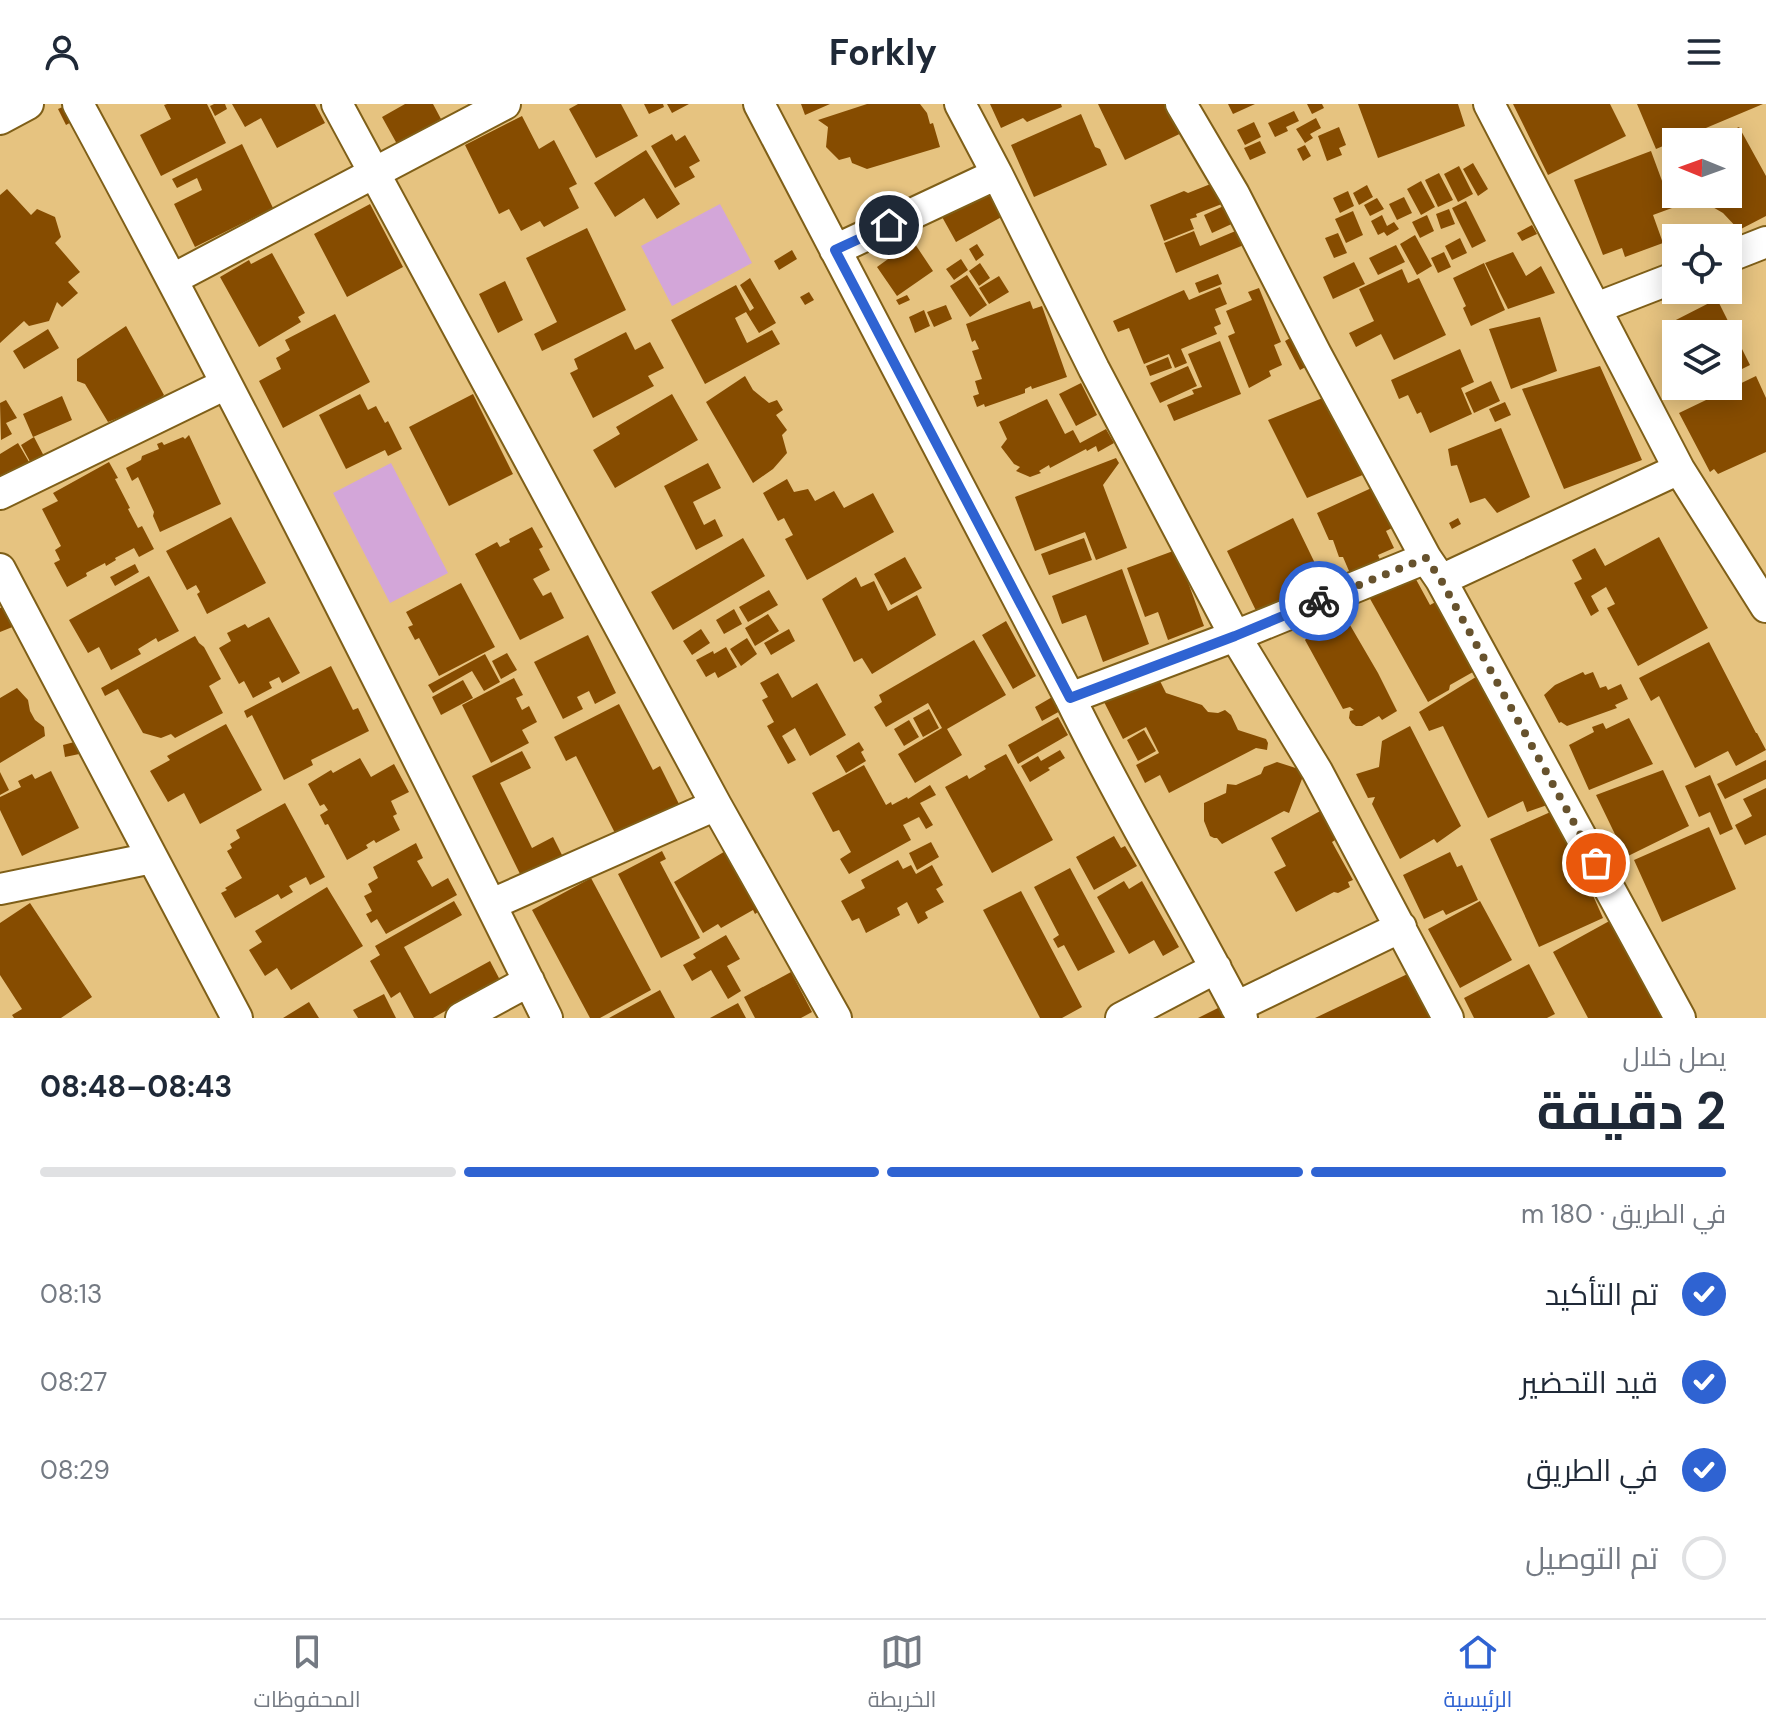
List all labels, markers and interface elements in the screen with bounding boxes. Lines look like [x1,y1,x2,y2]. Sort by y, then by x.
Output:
text: Forkly [829,29,937,76]
icon: person [40,30,84,74]
icon: menu [1682,30,1726,74]
north arrow [1662,128,1742,208]
map controls [1662,128,1742,400]
pin [855,191,923,259]
icon: home [867,203,911,247]
button: locate [1662,224,1742,304]
button: layers [1662,320,1742,400]
courier [1279,561,1359,641]
icon: bike [1297,579,1341,623]
pin [1562,829,1630,897]
icon: bag [1574,841,1618,885]
text: يصل خلال [1623,1040,1726,1074]
text: 08:43–08:48 [40,1067,232,1106]
text: 2 دقيقة [1537,1077,1726,1145]
text: في الطريق · 180 m [1521,1197,1726,1231]
icon: check [1682,1272,1726,1316]
text: تم التأكيد [1545,1275,1658,1314]
text: 08:13 [40,1277,102,1311]
icon: check [1682,1360,1726,1404]
text: قيد التحضير [1520,1363,1658,1402]
text: 08:27 [40,1365,107,1399]
icon: check [1682,1448,1726,1492]
text: في الطريق [1526,1451,1658,1490]
text: 08:29 [40,1453,110,1487]
text: تم التوصيل [1525,1539,1658,1578]
tab: المحفوظات [254,1630,361,1720]
tab: الخريطة [868,1630,936,1720]
tab: الرئيسية [1443,1630,1512,1720]

